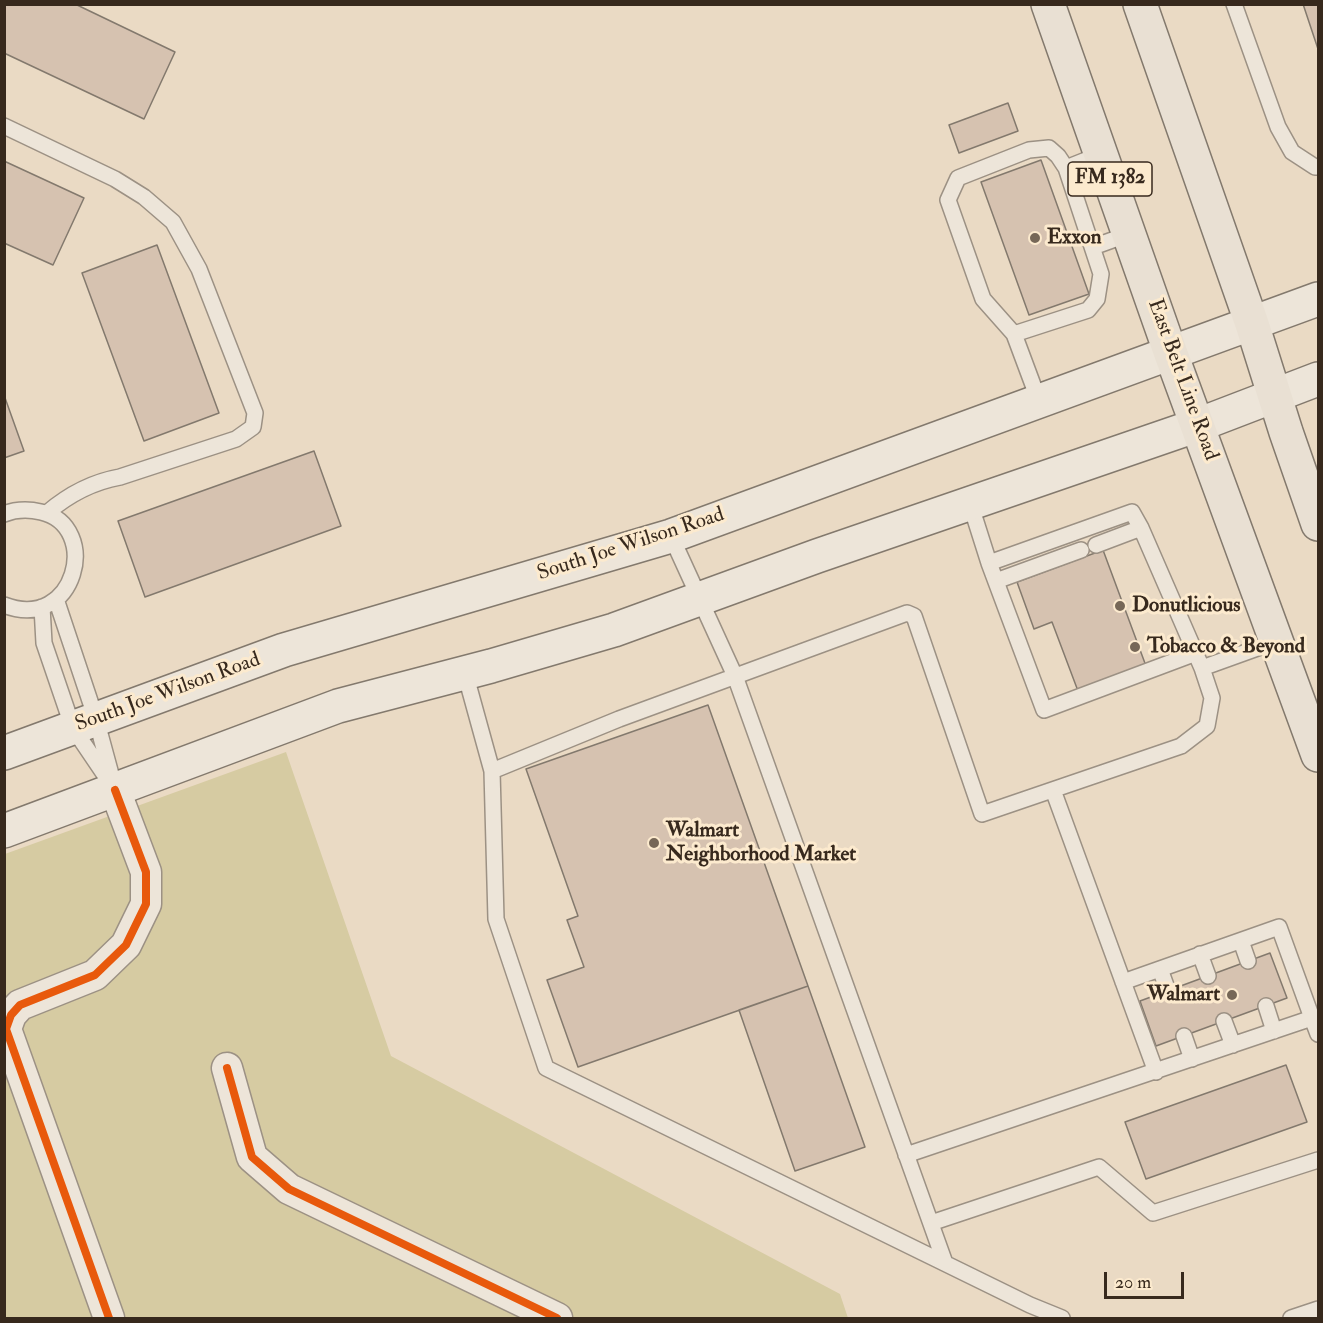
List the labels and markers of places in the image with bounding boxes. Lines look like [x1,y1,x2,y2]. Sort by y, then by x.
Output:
place label: Exxon [1047,225,1101,251]
marker: Exxon [1028,231,1042,245]
place label: Donutlicious [1132,593,1240,619]
marker: Donutlicious [1113,599,1127,613]
place label: Tobacco & Beyond [1147,634,1305,660]
marker: Tobacco & Beyond [1128,640,1142,654]
place label: Walmart Neighborhood Market [666,818,856,868]
marker: Walmart Neighborhood Market [647,836,661,850]
place label: Walmart [1147,982,1220,1008]
marker: Walmart [1225,988,1239,1002]

